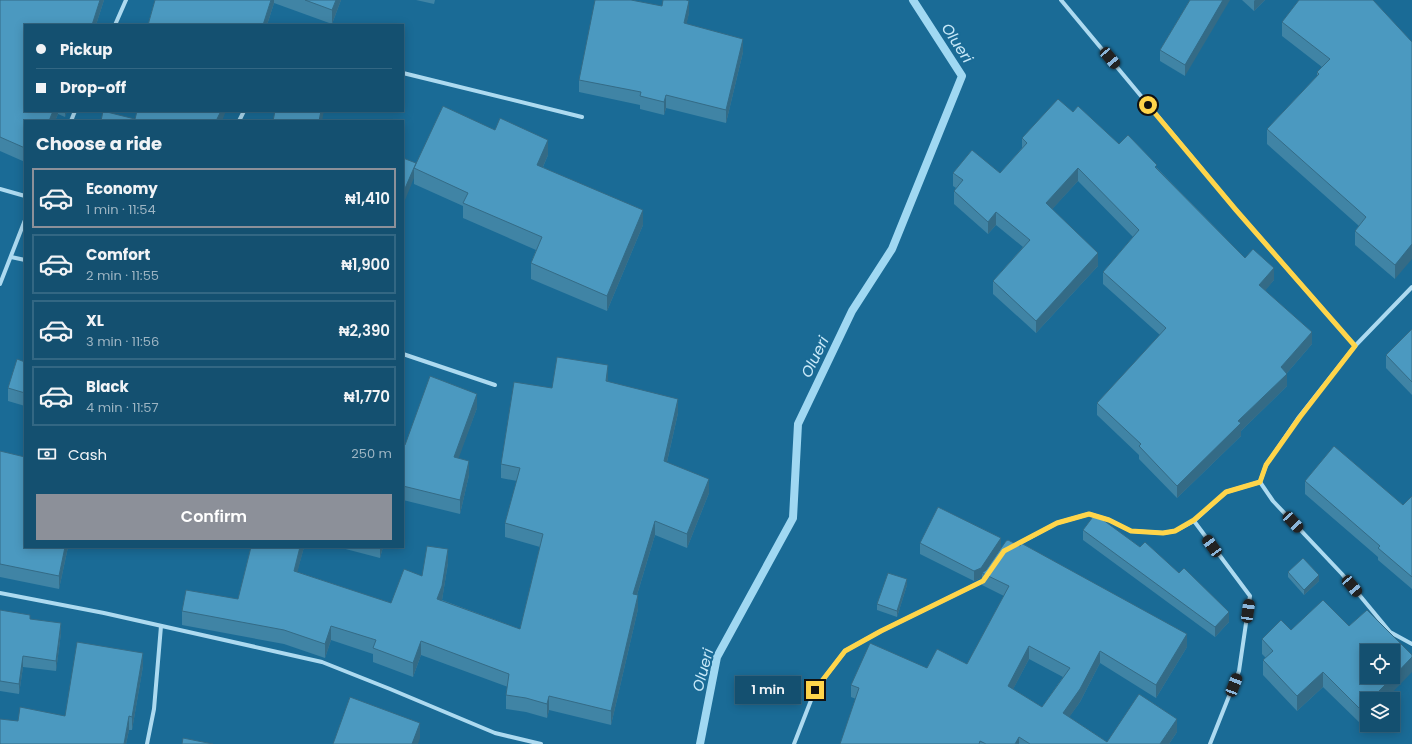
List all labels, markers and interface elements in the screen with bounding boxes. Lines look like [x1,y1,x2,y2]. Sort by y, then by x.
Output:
water label: Olueri [937,19,978,67]
text: Pickup [60,39,112,60]
car [1098,45,1122,71]
text: Drop-off [60,77,126,98]
route start [1139,96,1157,114]
text: Choose a ride [36,131,162,156]
text: Economy [86,178,158,199]
icon: car [38,180,74,216]
text: ₦1,410 [345,188,390,209]
text: 1 min · 11:54 [86,200,156,219]
text: Comfort [86,244,150,265]
icon: car [38,246,74,282]
text: ₦1,900 [341,254,390,275]
text: 2 min · 11:55 [86,266,159,285]
text: XL [86,310,104,331]
icon: car [38,312,74,348]
text: ₦2,390 [339,320,390,341]
text: 3 min · 11:56 [86,332,159,351]
water label: Olueri [796,332,834,381]
text: Black [86,376,129,397]
icon: car [38,378,74,414]
text: ₦1,770 [344,386,390,407]
text: 4 min · 11:57 [86,398,159,417]
icon: cash [36,443,58,465]
text: Cash [68,444,107,465]
text: 250 m [351,444,392,463]
button: Confirm [36,494,392,540]
car [1280,509,1306,535]
car [1200,533,1224,559]
car [1340,573,1364,599]
car [1240,598,1256,624]
map controls [1360,644,1400,732]
button: locate [1360,644,1400,684]
water label: Olueri [687,646,718,694]
car [1224,672,1244,698]
callout: 1 min [735,676,801,704]
text: 1 min [751,680,785,699]
route end [806,681,824,699]
button: layers [1360,692,1400,732]

